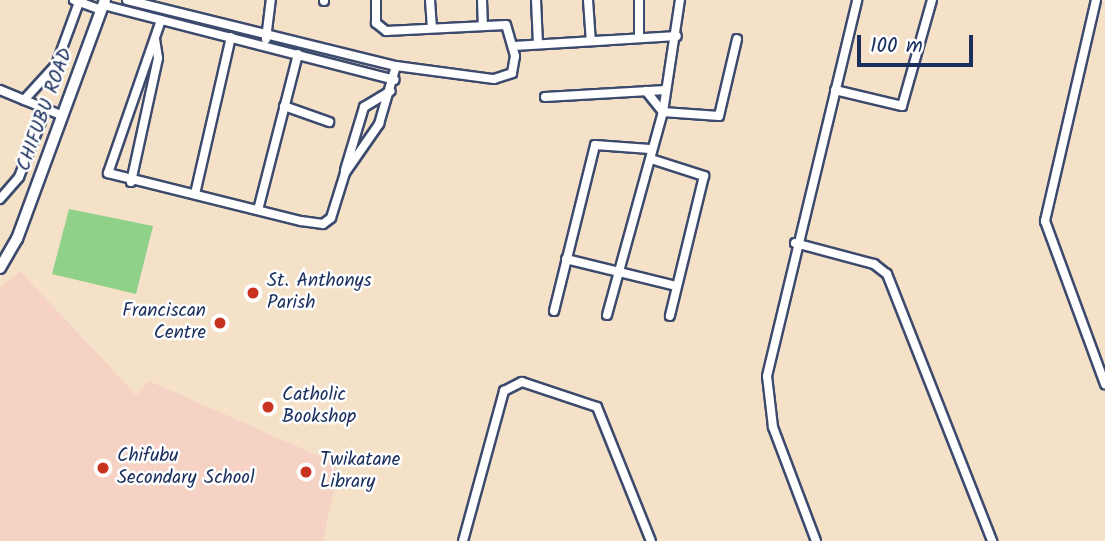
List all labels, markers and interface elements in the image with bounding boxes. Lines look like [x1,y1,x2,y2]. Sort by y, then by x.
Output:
scale bar [860,21,976,65]
text: 100 m [870,30,923,63]
street label: CHIFUBU ROAD [13,46,79,174]
place label: St. Anthonys Parish [267,271,372,315]
marker: St. Anthonys Parish [245,285,261,301]
place label: Franciscan Centre [122,301,206,345]
marker: Franciscan Centre [212,315,228,331]
place label: Catholic Bookshop [282,385,356,429]
marker: Catholic Bookshop [260,399,276,415]
place label: Chifubu Secondary School [117,446,255,490]
place label: Twikatane Library [320,450,400,494]
marker: Chifubu Secondary School [95,460,111,476]
marker: Twikatane Library [298,464,314,480]

